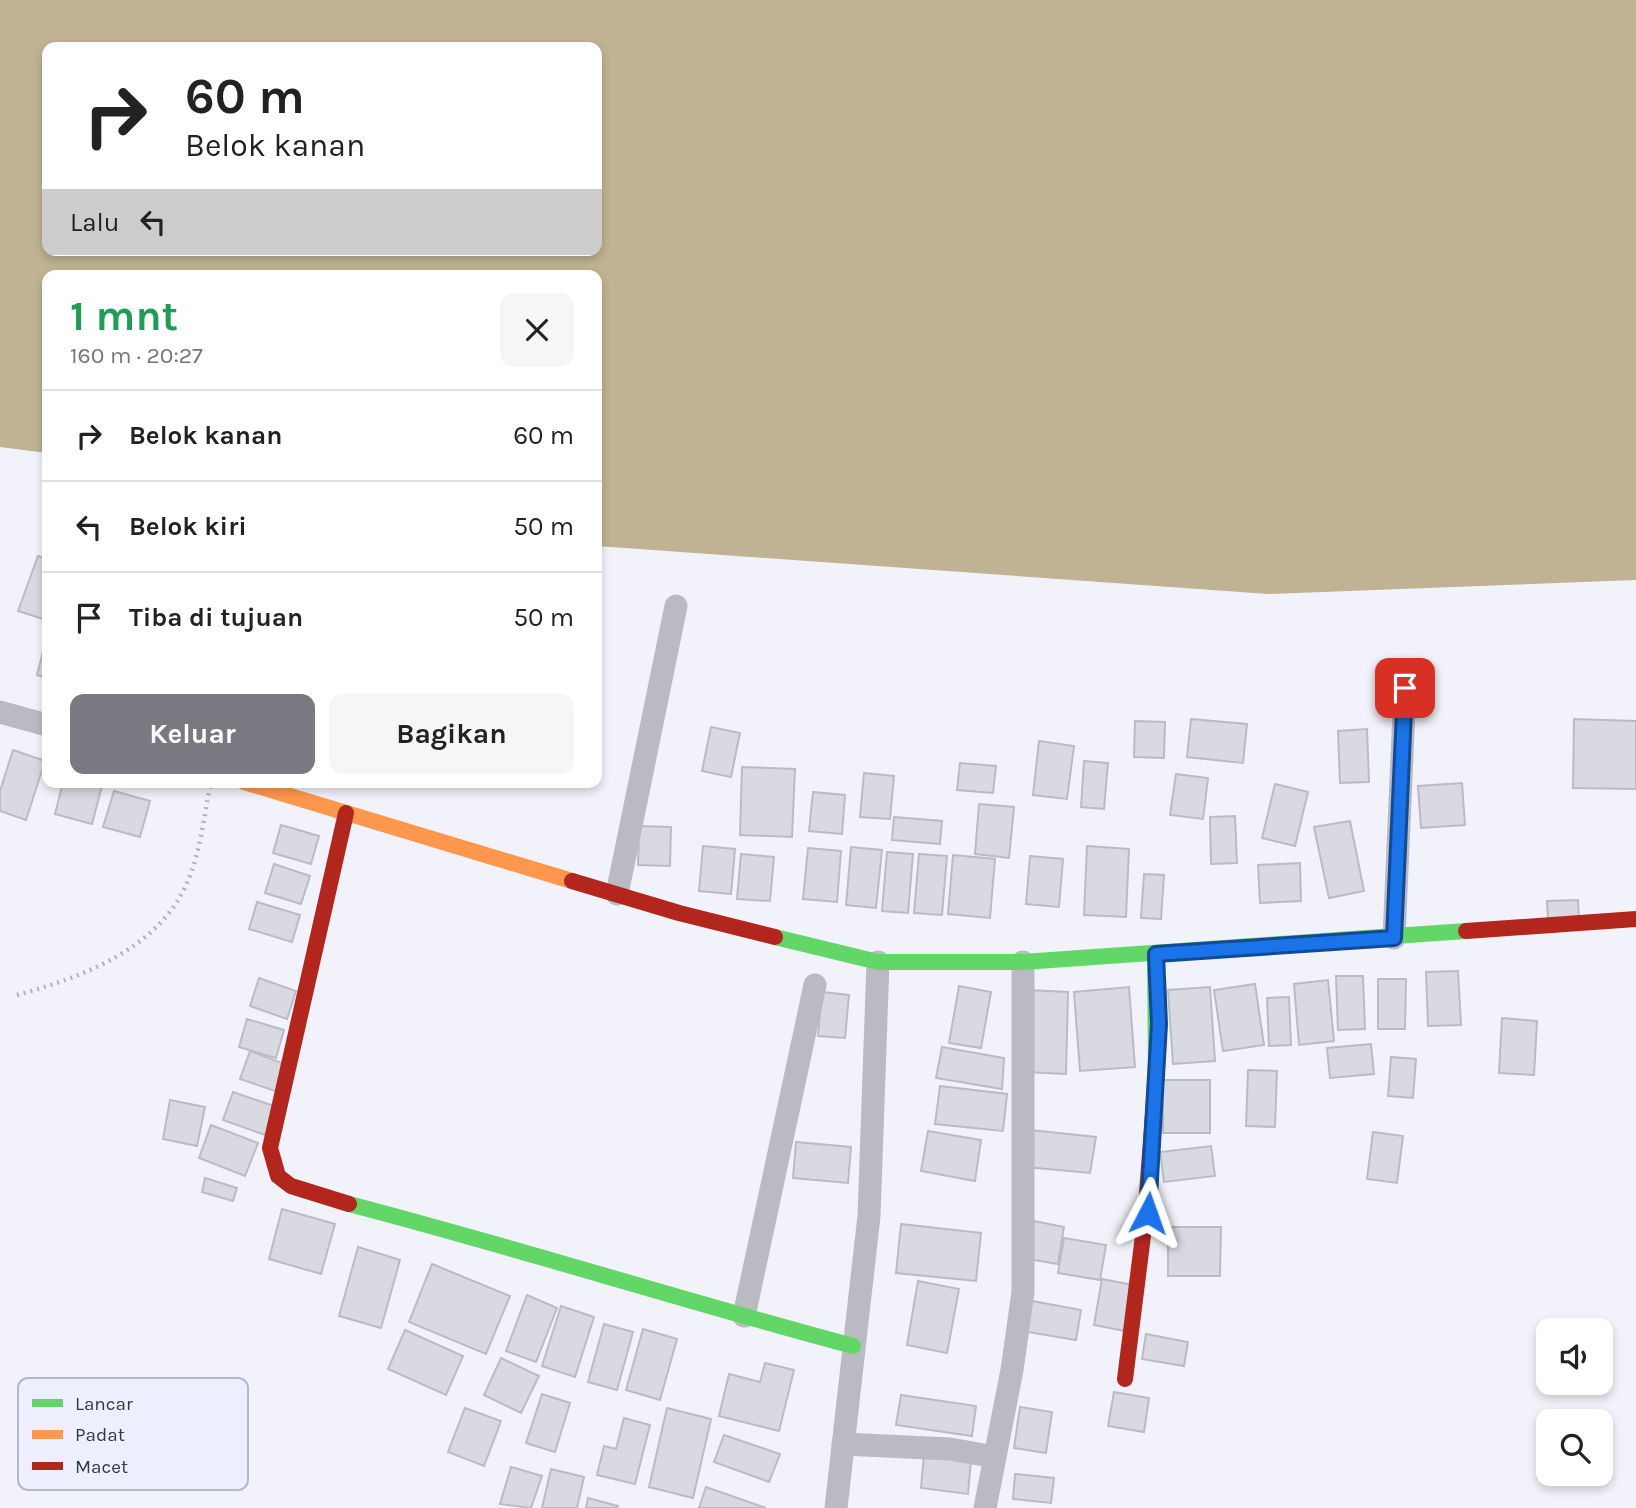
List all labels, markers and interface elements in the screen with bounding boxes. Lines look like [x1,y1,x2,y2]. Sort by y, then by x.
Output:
text: 60 m [185,68,305,125]
icon: right [70,70,161,161]
text: Belok kanan [185,127,365,164]
icon: left [134,203,172,241]
text: Lalu [70,207,120,238]
text: 1 mnt [70,291,178,341]
button: close [500,293,574,367]
text: 160 m · 20:27 [70,342,203,369]
icon: right [70,417,108,455]
text: Belok kanan [129,420,282,451]
text: 60 m [513,420,574,451]
icon: left [70,508,108,546]
text: Belok kiri [129,511,247,542]
text: 50 m [513,511,574,542]
icon: arrive [70,599,108,637]
text: Tiba di tujuan [129,602,303,633]
text: 50 m [513,602,574,633]
pin [1375,658,1435,718]
icon: arrive [1386,669,1424,707]
button: Keluar [70,694,315,774]
button: Bagikan [329,694,574,774]
position arrow [1111,1176,1185,1250]
map controls [1536,1318,1613,1486]
button: sound [1536,1318,1613,1395]
legend [18,1378,248,1490]
text: Lancar [75,1393,133,1415]
button: search [1536,1409,1613,1486]
text: Padat [75,1424,125,1446]
text: Macet [75,1456,128,1478]

